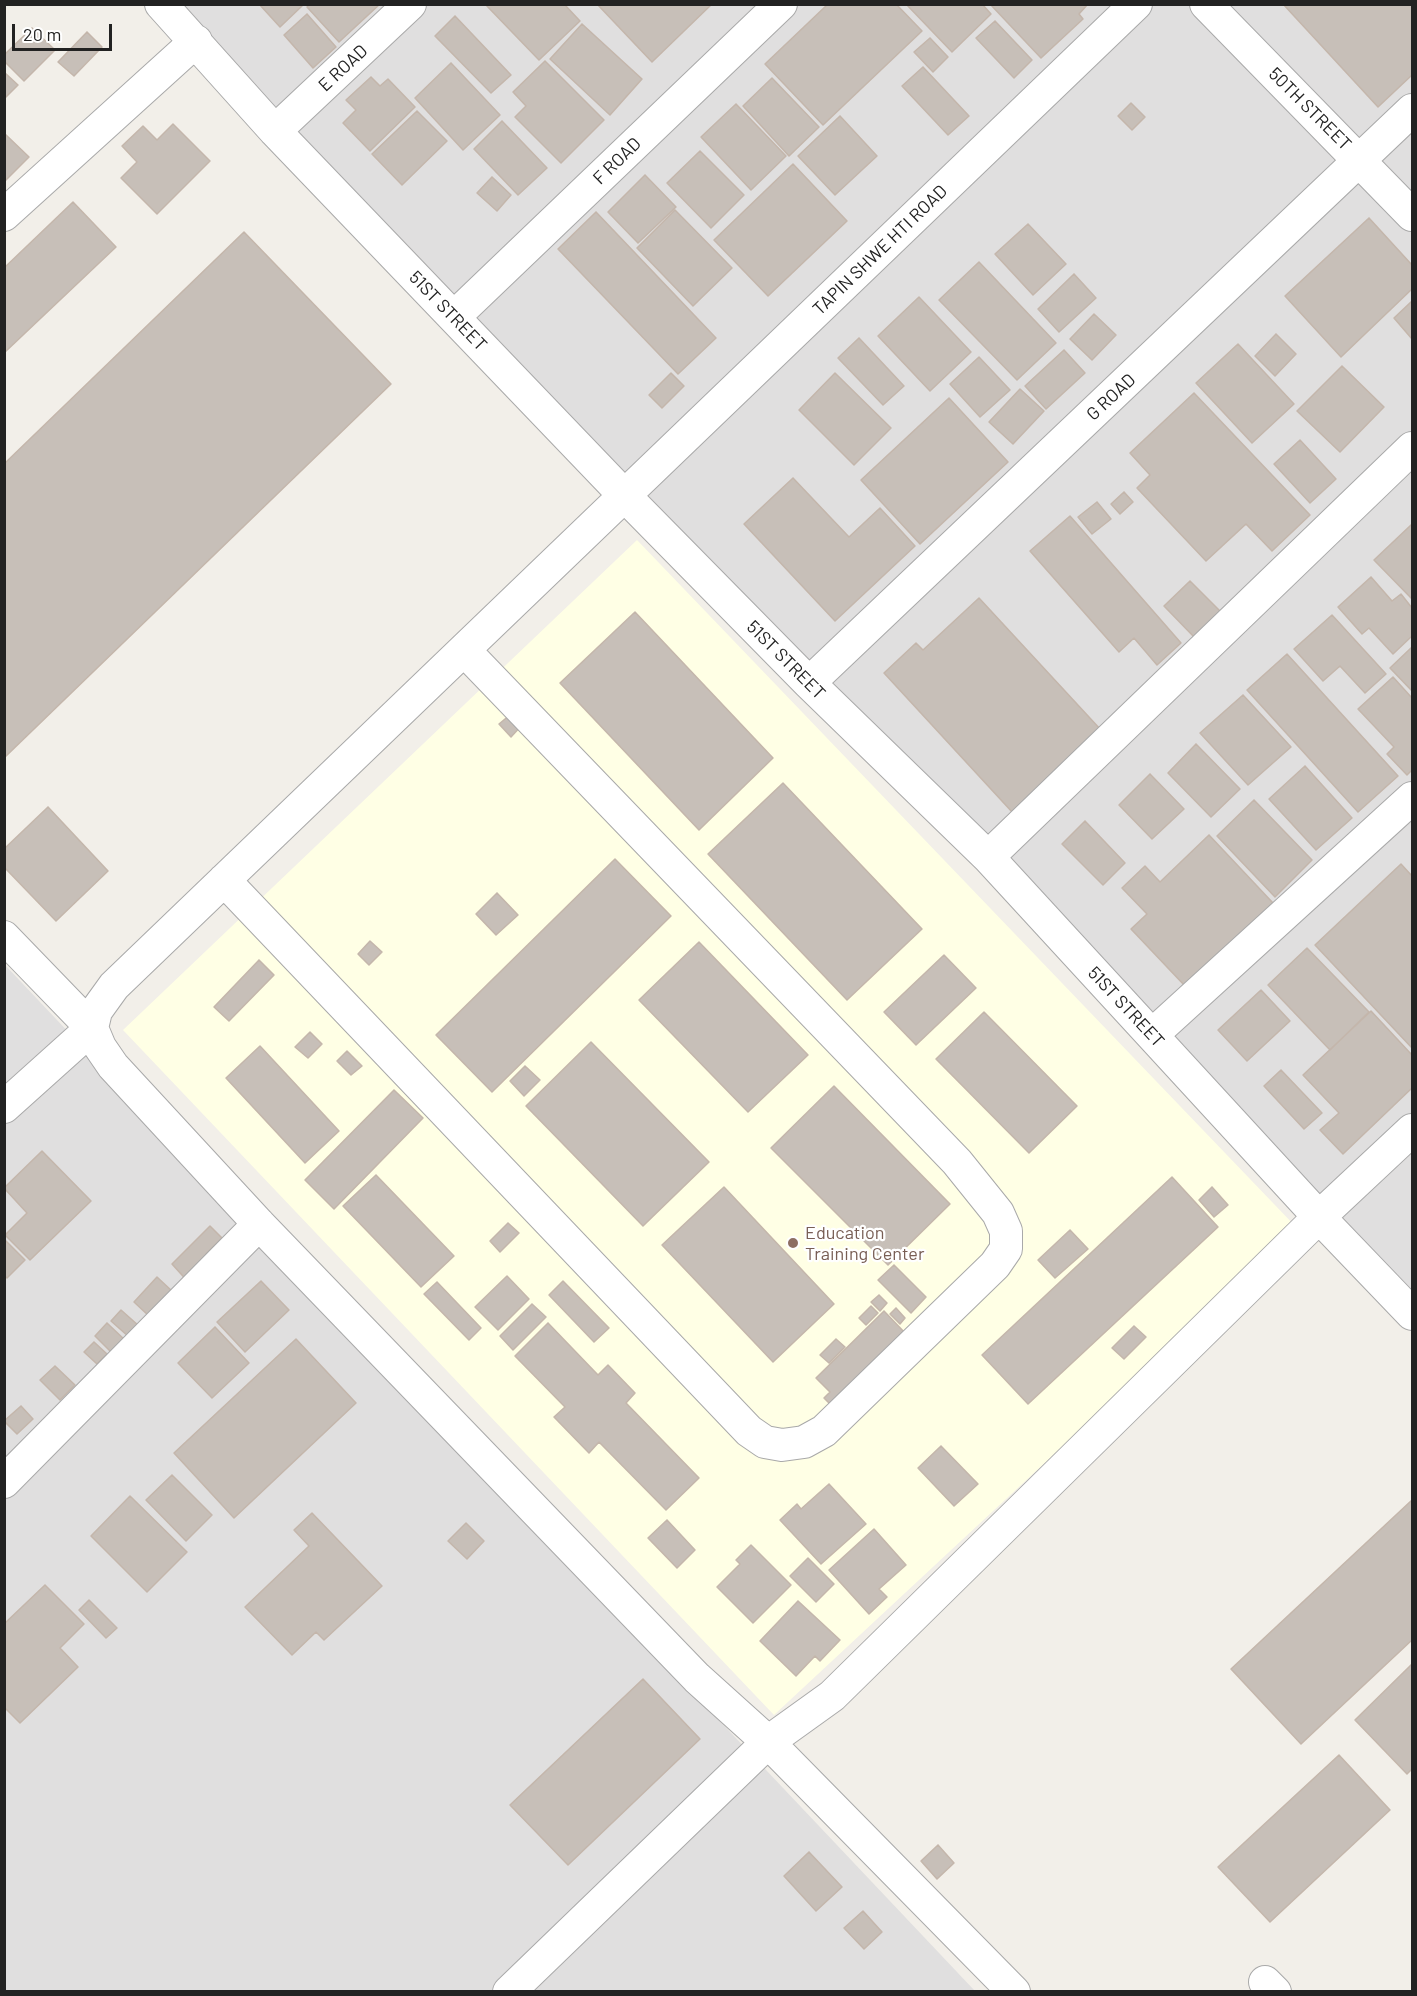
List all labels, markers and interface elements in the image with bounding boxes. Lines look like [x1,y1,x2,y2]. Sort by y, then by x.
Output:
scale bar [15,12,116,50]
text: 20 m [23,23,61,45]
street label: E ROAD [314,40,372,96]
street label: 50TH STREET [1264,63,1356,155]
street label: F ROAD [589,133,645,189]
street label: TAPIN SHWE HTI ROAD [808,180,952,320]
street label: 51ST STREET [405,267,491,355]
street label: G ROAD [1082,369,1140,425]
street label: 51ST STREET [742,616,830,704]
street label: 51ST STREET [1083,962,1169,1052]
place label: Education Training Center [805,1222,924,1264]
marker: Education Training Center [786,1236,800,1250]

